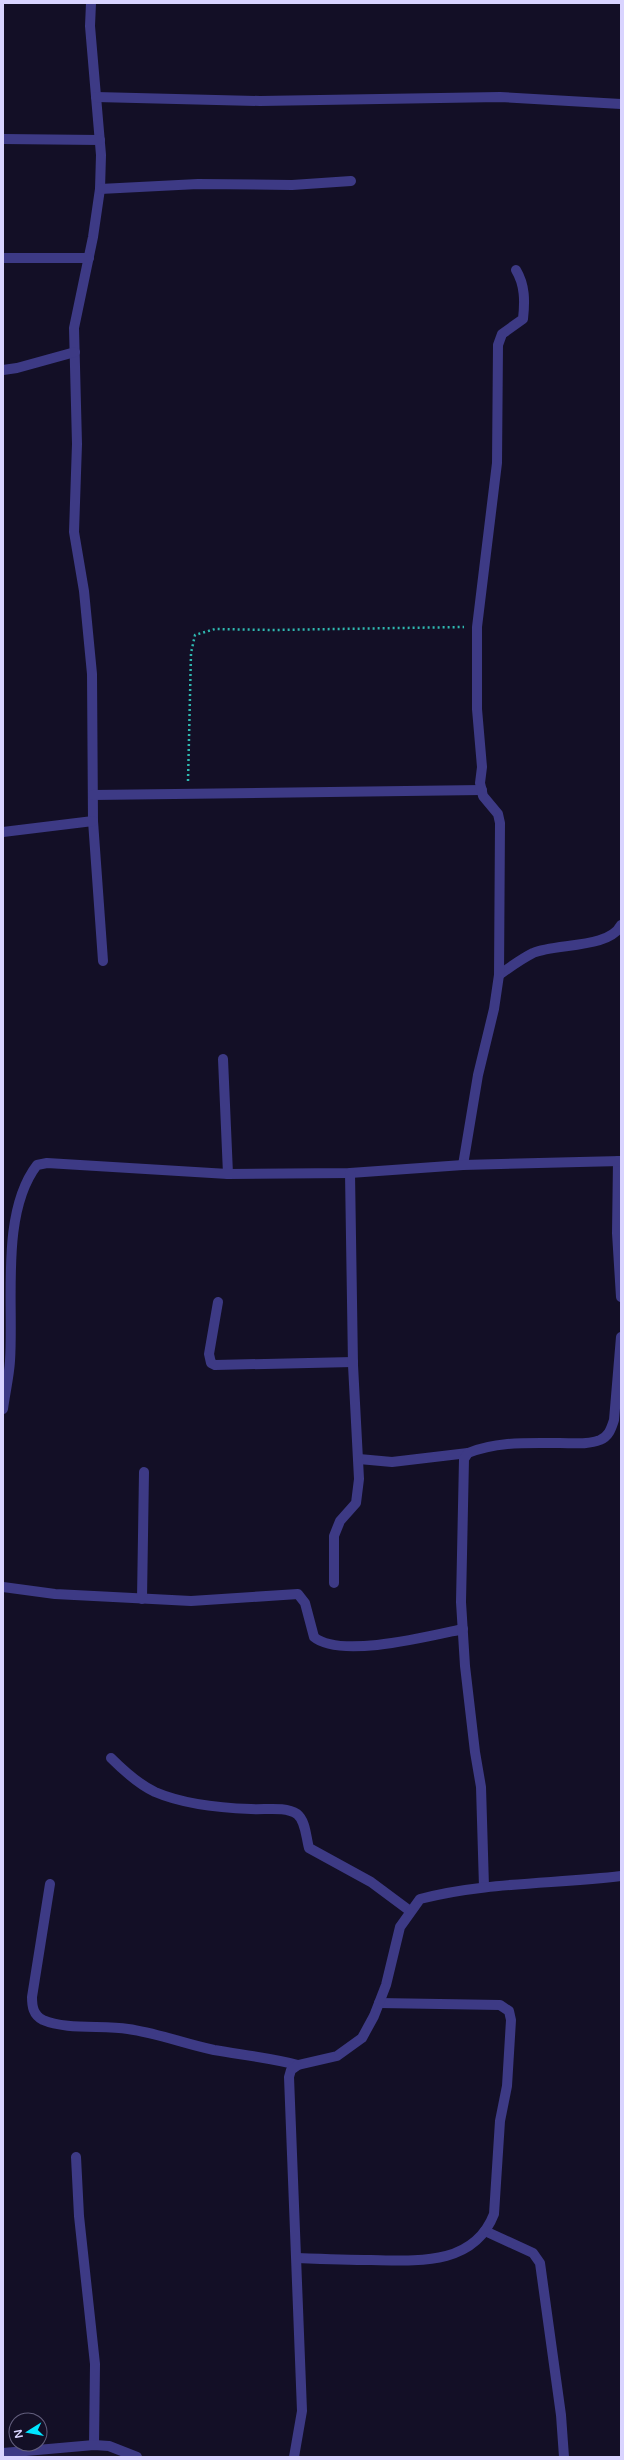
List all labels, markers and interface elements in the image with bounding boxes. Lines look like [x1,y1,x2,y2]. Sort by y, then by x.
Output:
north arrow [8,2412,48,2452]
text: N [11,2428,26,2439]

